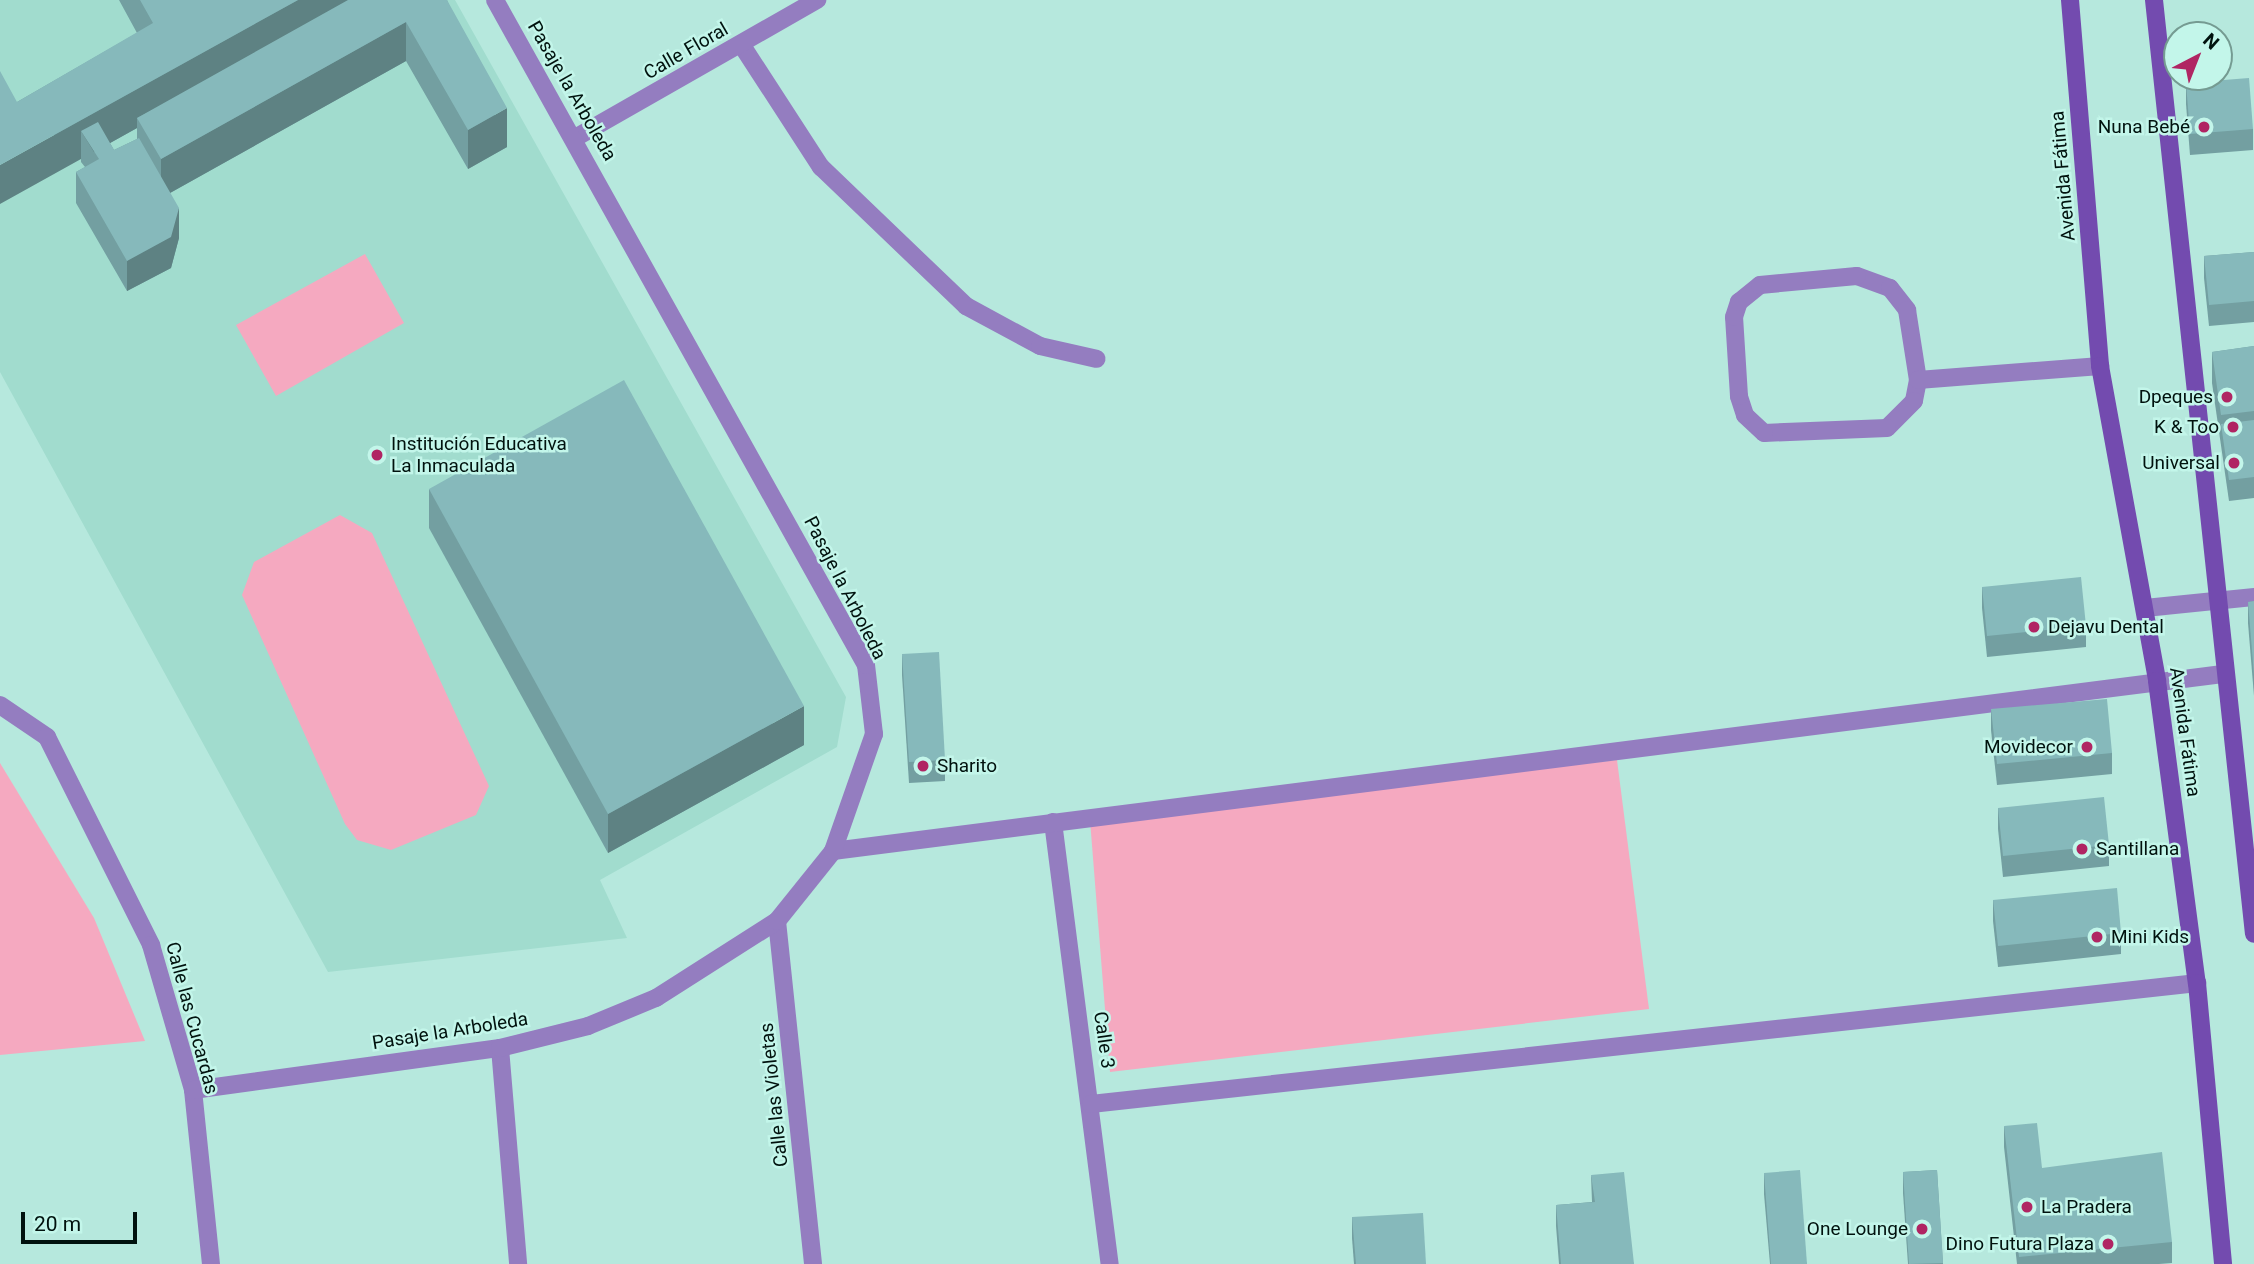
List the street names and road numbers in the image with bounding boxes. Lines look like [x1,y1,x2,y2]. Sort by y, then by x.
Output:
street label: Pasaje la Arboleda [523,17,621,165]
street label: Calle Floral [640,18,732,84]
street label: Avenida Fátima [2046,110,2080,242]
street label: Pasaje la Arboleda [799,513,891,663]
street label: Avenida Fátima [2165,666,2205,798]
street label: Calle las Cucardas [161,939,223,1097]
street label: Pasaje la Arboleda [370,1007,530,1055]
street label: Calle 3 [1089,1010,1119,1070]
street label: Calle las Violetas [755,1022,793,1168]

